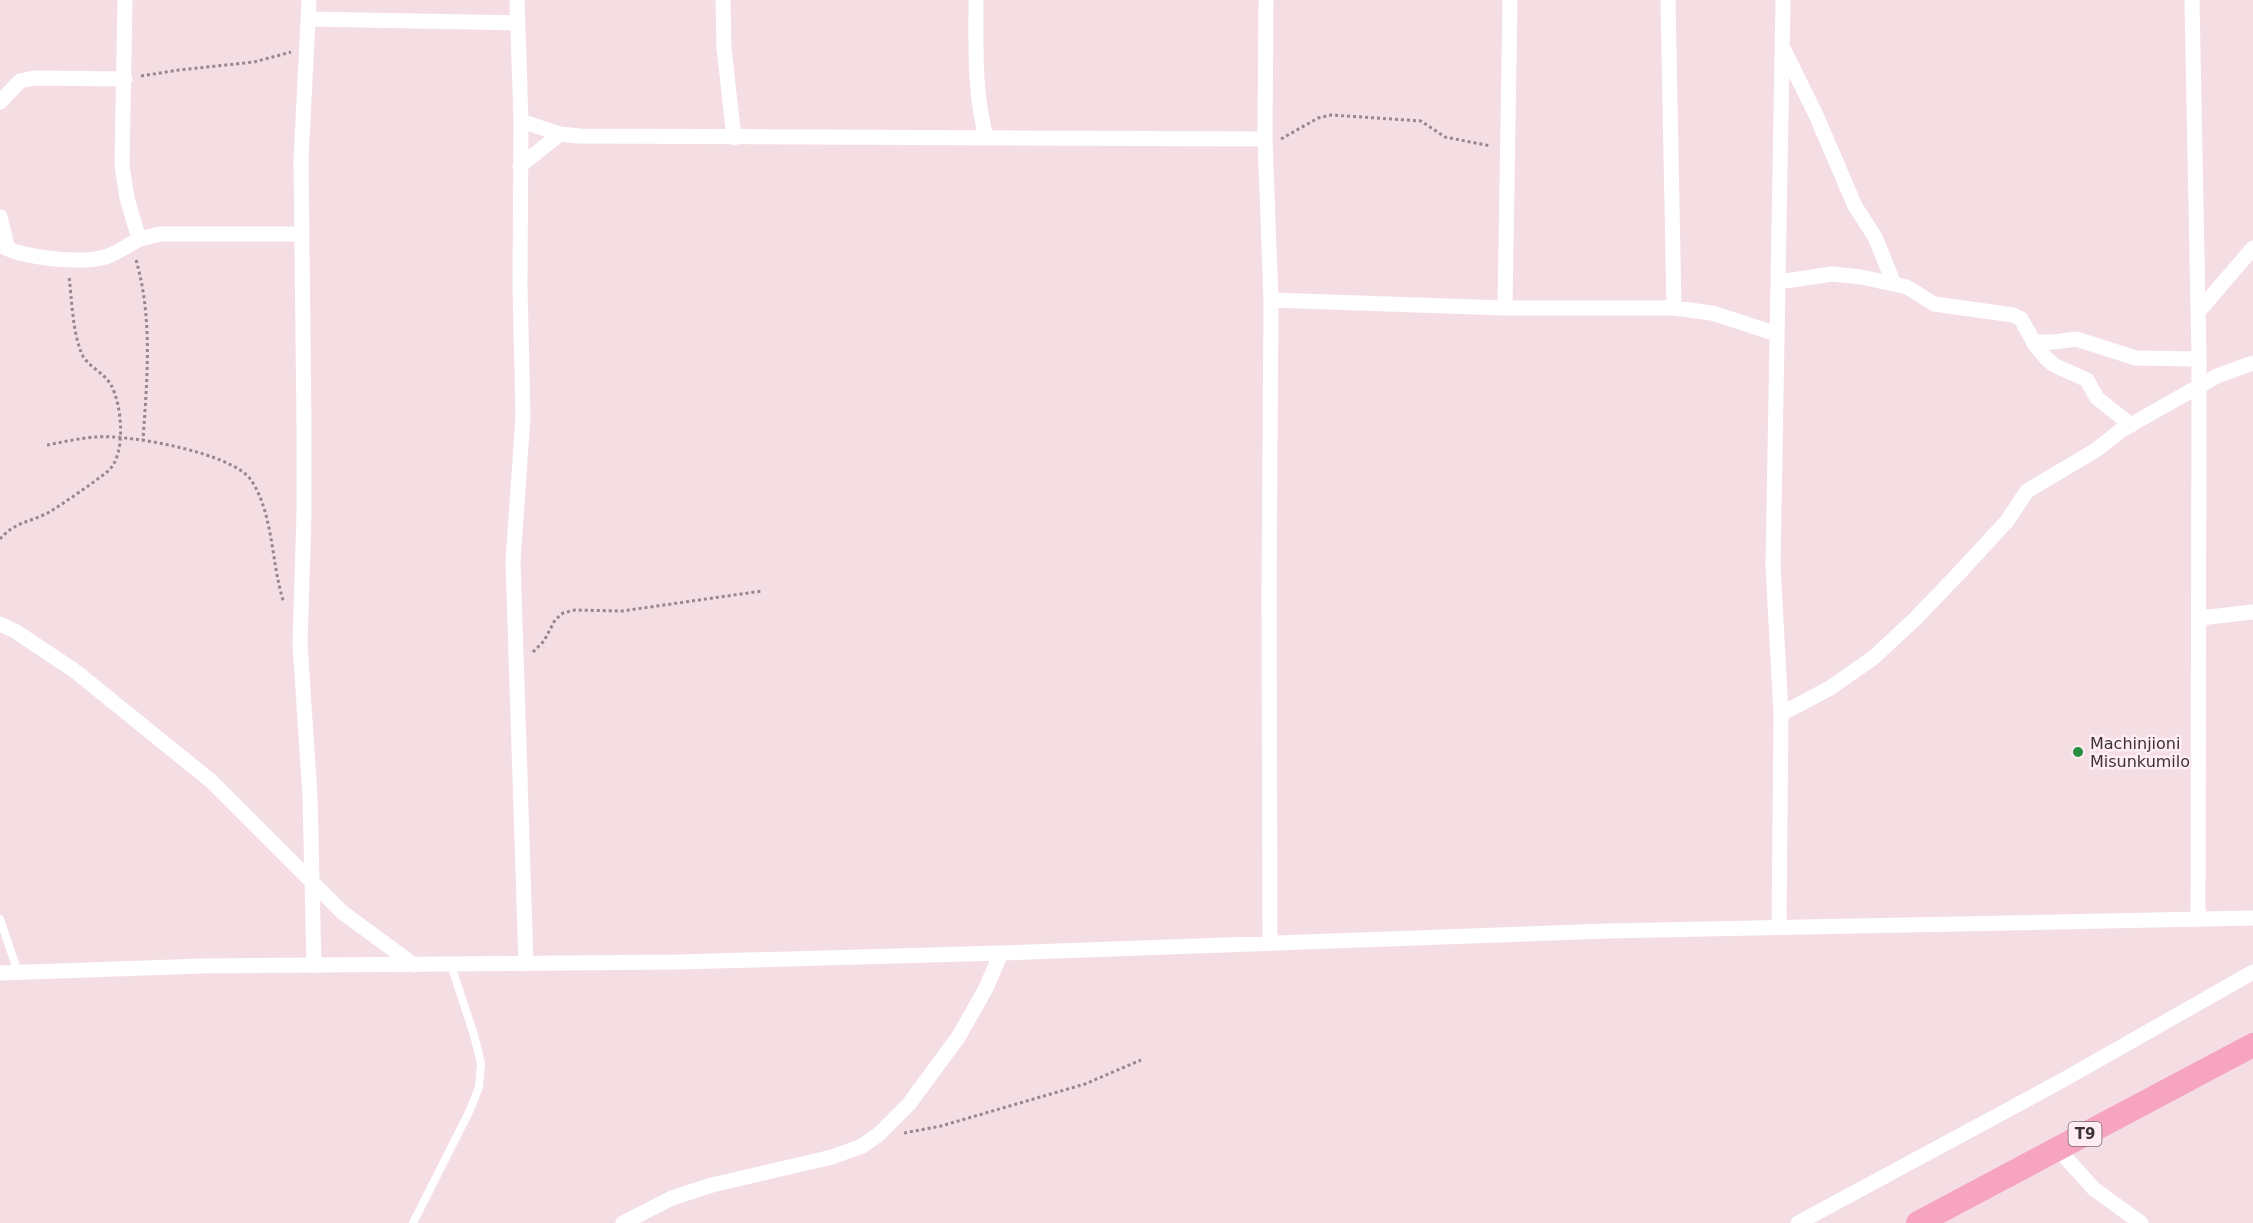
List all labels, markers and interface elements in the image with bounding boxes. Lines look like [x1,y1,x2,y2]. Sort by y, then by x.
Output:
place label: Machinjioni Misunkumilo [2090,734,2190,771]
marker: Machinjioni Misunkumilo [2071,745,2085,759]
road number: T9 [2068,1122,2102,1146]

